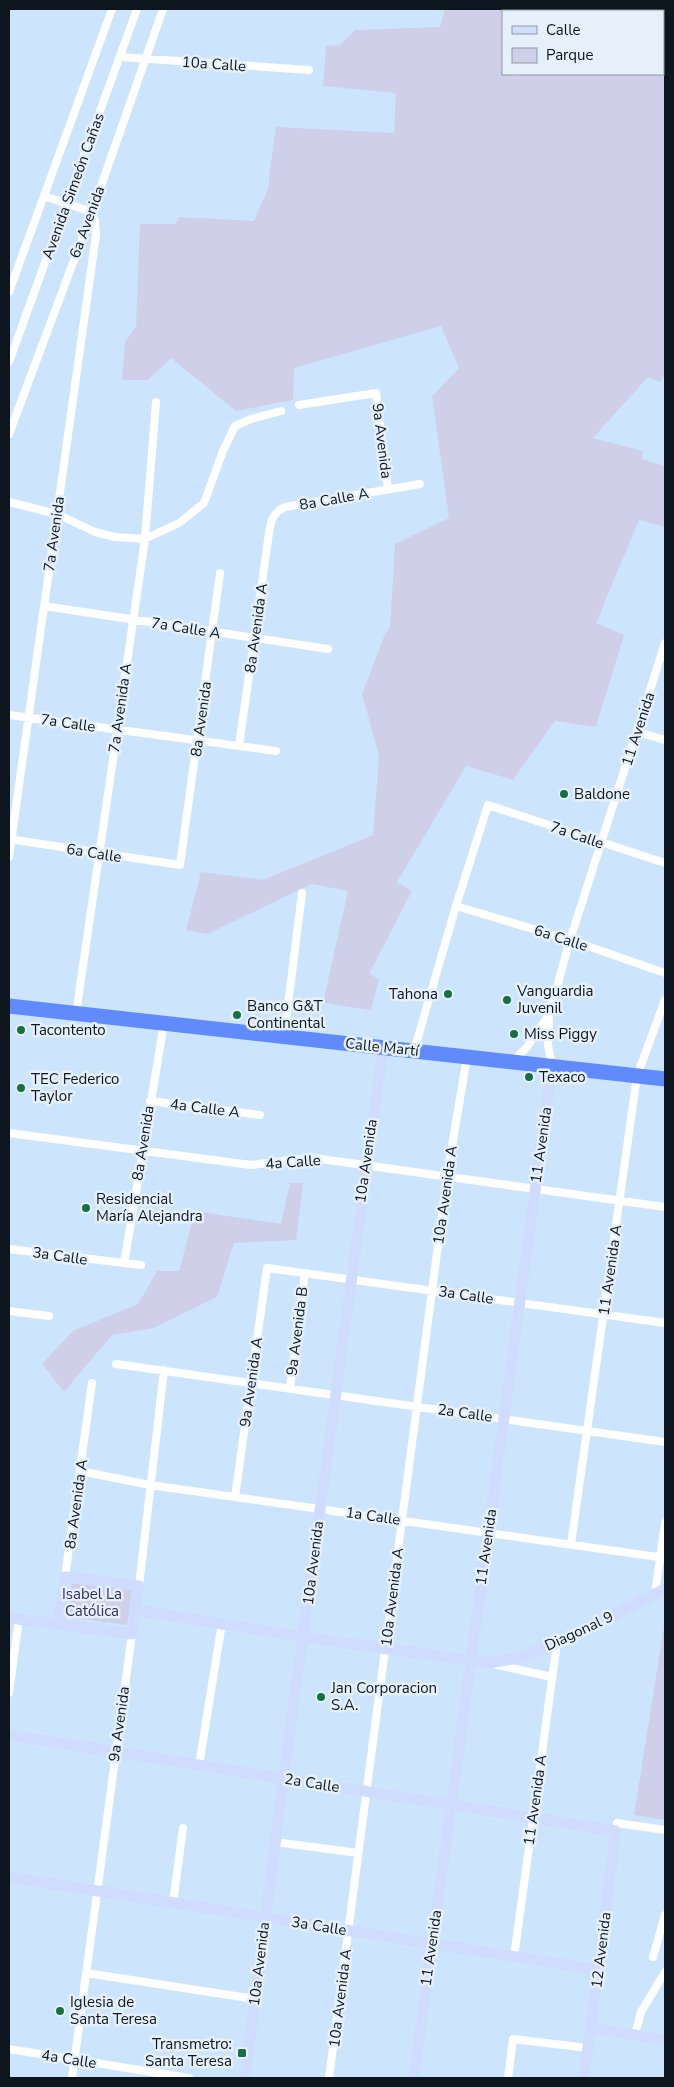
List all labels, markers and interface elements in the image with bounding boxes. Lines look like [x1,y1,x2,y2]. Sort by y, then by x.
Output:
legend [502,10,664,75]
text: Calle [546,20,581,40]
text: Parque [546,45,594,65]
street label: 10a Calle [181,52,247,76]
street label: Avenida Simeón Cañas [37,110,109,262]
street label: 6a Avenida [65,183,109,261]
street label: 9a Avenida [367,402,397,480]
street label: 8a Calle A [298,483,370,515]
street label: 7a Avenida [39,495,69,573]
street label: 8a Avenida A [240,582,272,674]
street label: 7a Calle A [150,613,222,643]
street label: 7a Avenida A [104,662,136,754]
street label: 8a Avenida [186,680,216,758]
street label: 11 Avenida [617,689,659,769]
street label: 7a Calle [39,709,97,737]
place label: Baldone [574,784,630,804]
marker: Baldone [558,788,570,800]
street label: 7a Calle [548,817,606,853]
street label: 6a Calle [65,839,123,867]
street label: 6a Calle [532,920,590,956]
place label: Vanguardia Juvenil [516,981,594,1018]
place label: Tahona [389,984,438,1004]
marker: Tahona [442,988,454,1000]
marker: Vanguardia Juvenil [501,994,513,1006]
place label: Banco G&T Continental [247,996,325,1033]
marker: Banco G&T Continental [231,1009,243,1021]
place label: Tacontento [31,1020,106,1040]
marker: Tacontento [15,1024,27,1036]
place label: Miss Piggy [524,1024,597,1044]
marker: Miss Piggy [508,1028,520,1040]
street label: Calle Martí [344,1033,421,1061]
place label: Texaco [539,1067,586,1087]
place label: TEC Federico Taylor [31,1069,119,1106]
marker: Texaco [523,1071,535,1083]
marker: TEC Federico Taylor [15,1082,27,1094]
street label: 4a Calle A [169,1094,241,1122]
street label: 8a Avenida [127,1104,159,1182]
street label: 11 Avenida [526,1106,556,1184]
street label: 10a Avenida [350,1118,382,1204]
street label: 10a Avenida A [428,1144,462,1246]
street label: 4a Calle [265,1150,321,1174]
place label: Residencial María Alejandra [96,1189,203,1226]
marker: Residencial María Alejandra [80,1202,92,1214]
street label: 11 Avenida A [594,1223,626,1317]
street label: 3a Calle [31,1242,89,1270]
street label: 3a Calle [437,1281,495,1309]
street label: 9a Avenida B [282,1285,312,1377]
street label: 9a Avenida A [235,1336,267,1428]
street label: 2a Calle [436,1399,494,1427]
street label: 8a Avenida A [60,1458,92,1550]
street label: 1a Calle [344,1502,402,1530]
street label: 11 Avenida [471,1508,501,1586]
street label: 10a Avenida [298,1520,328,1606]
street label: 10a Avenida A [376,1546,408,1648]
park label: Isabel La Católica [62,1584,122,1621]
street label: Diagonal 9 [541,1606,617,1656]
place label: Jan Corporacion S.A. [330,1678,437,1715]
street label: 9a Avenida [104,1685,134,1763]
marker: Jan Corporacion S.A. [315,1691,327,1703]
street label: 11 Avenida A [519,1753,551,1847]
street label: 2a Calle [283,1769,341,1797]
street label: 11 Avenida [416,1909,446,1987]
street label: 12 Avenida [586,1911,616,1989]
street label: 3a Calle [290,1912,348,1940]
street label: 10a Avenida [244,1921,274,2007]
street label: 10a Avenida A [324,1947,356,2049]
place label: Iglesia de Santa Teresa [70,1992,157,2029]
marker: Iglesia de Santa Teresa [54,2005,66,2017]
place label: Transmetro: Santa Teresa [145,2034,232,2071]
street label: 4a Calle [40,2045,98,2073]
marker: Transmetro: Santa Teresa [236,2047,248,2059]

